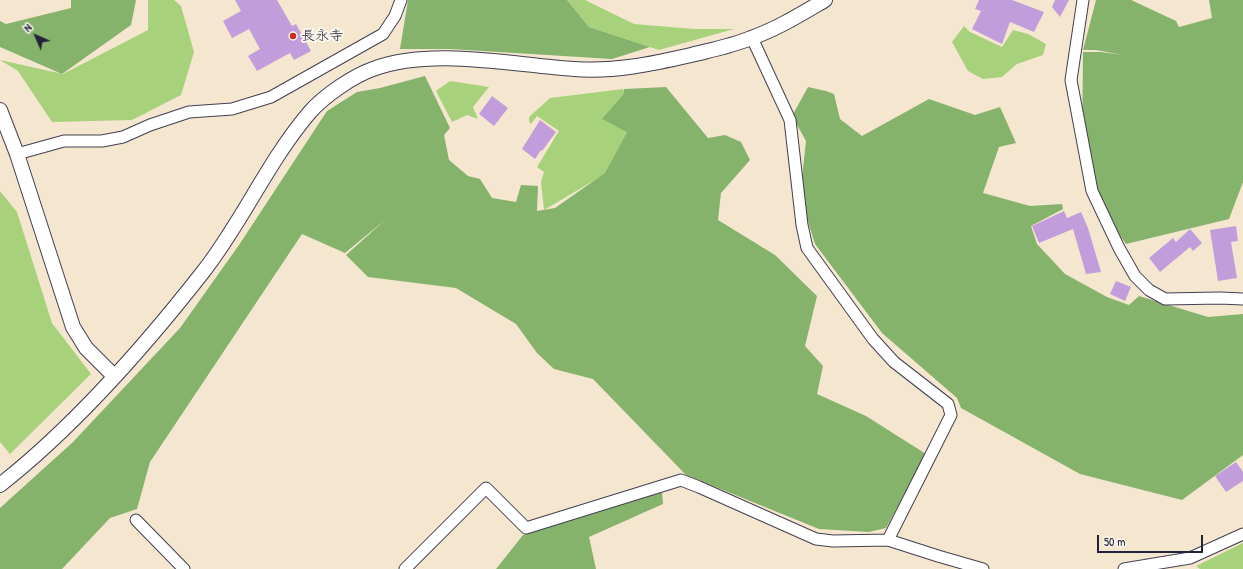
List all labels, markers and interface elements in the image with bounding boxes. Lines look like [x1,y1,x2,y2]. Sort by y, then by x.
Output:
north arrow [16,16,56,56]
text: N [20,20,35,35]
place label: 長永寺 [301,28,343,44]
marker: 長永寺 [288,31,298,41]
scale bar [1099,527,1205,553]
text: 50 m [1104,533,1125,550]

